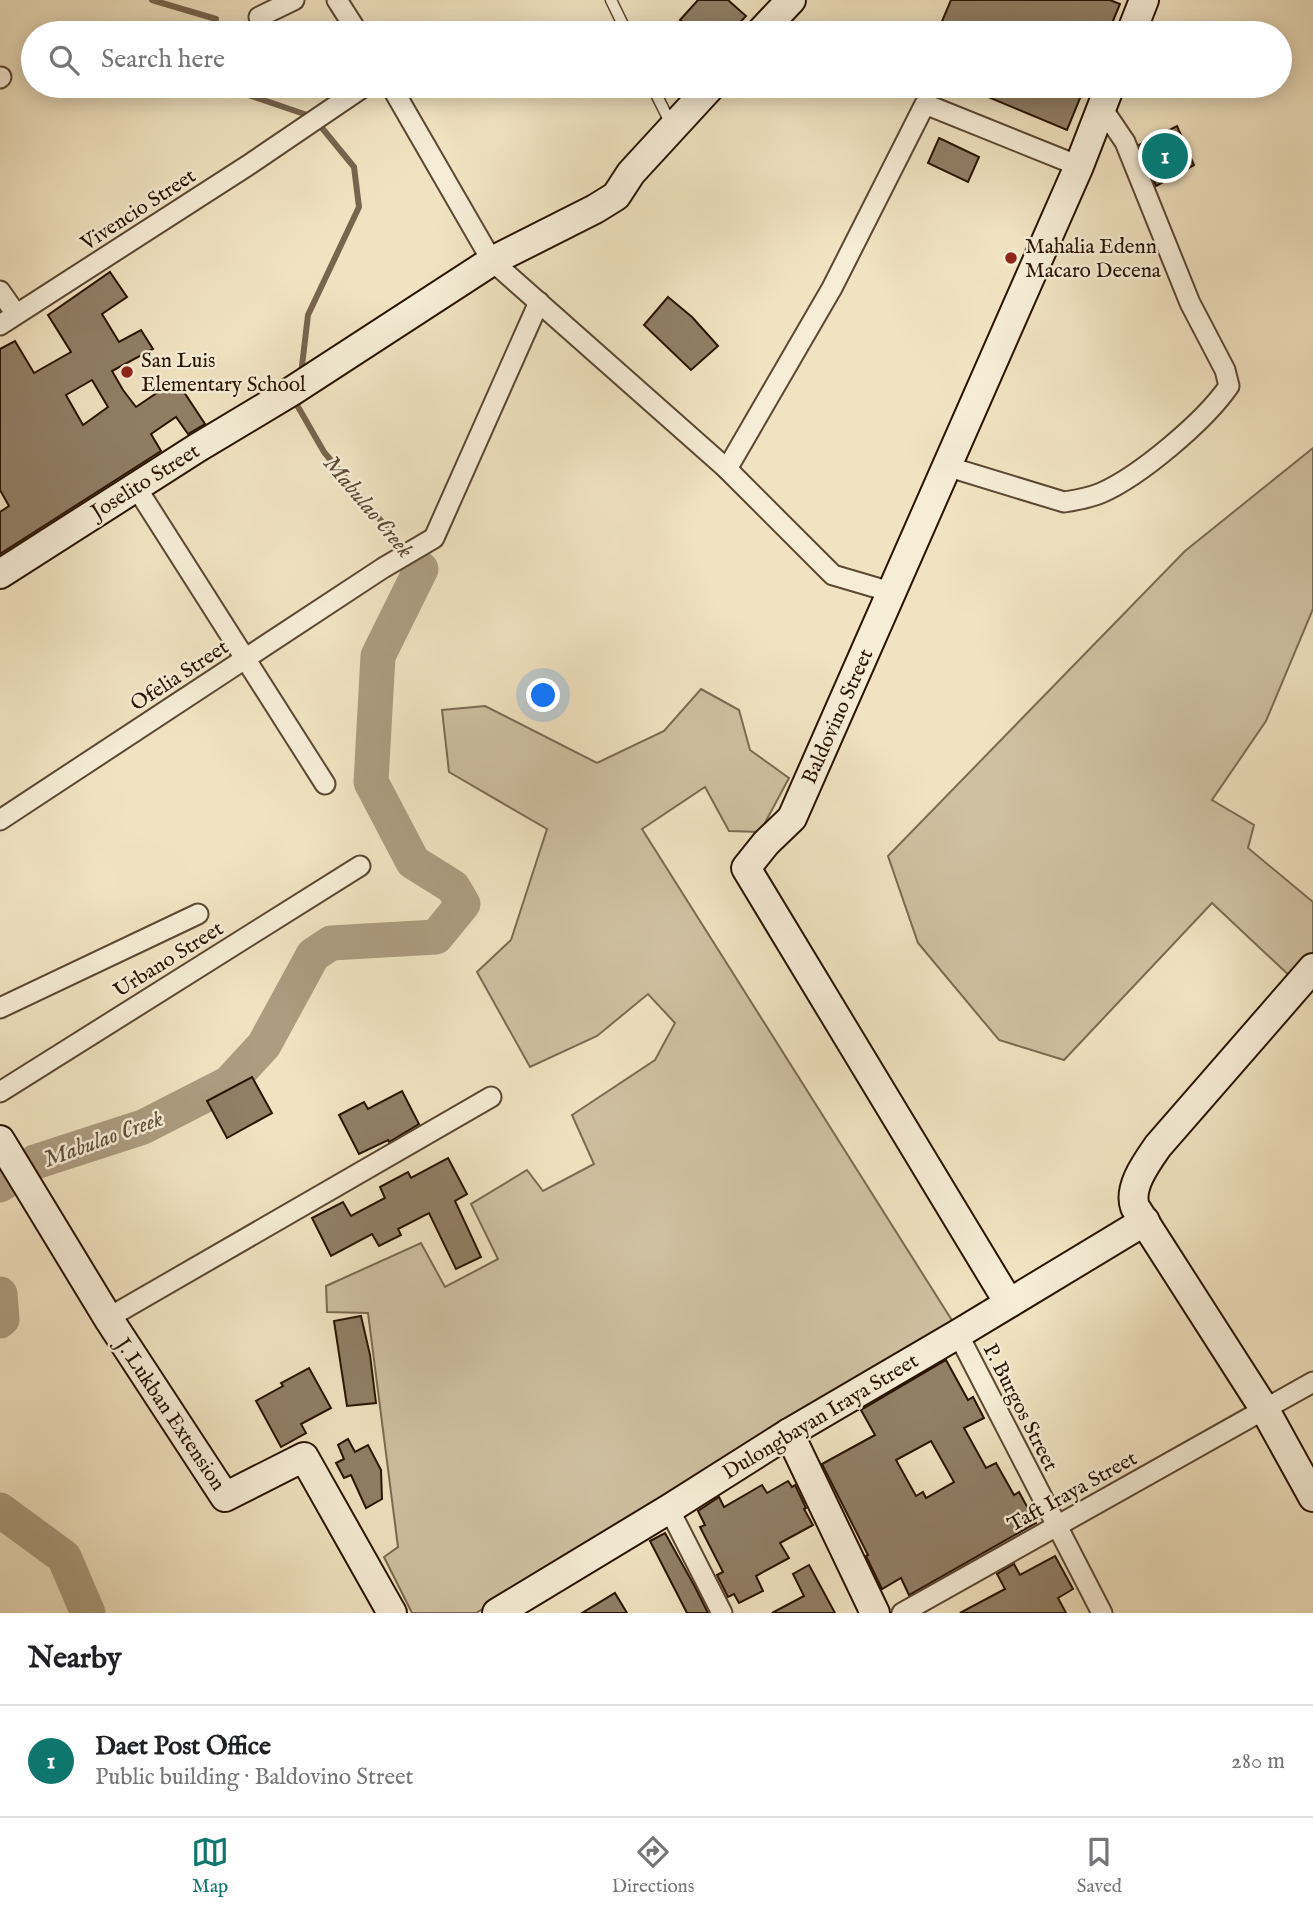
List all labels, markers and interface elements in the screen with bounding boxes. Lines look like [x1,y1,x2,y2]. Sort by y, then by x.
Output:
search box [21,21,1292,98]
icon: search [45,41,83,79]
text: Search here [101,43,225,76]
pin: 1 [1142,130,1188,182]
street label: Vivencio Street [75,163,201,258]
place label: Mahalia Edenn Macaro Decena [1025,234,1162,285]
marker: Mahalia Edenn Macaro Decena [1003,250,1019,266]
place label: San Luis Elementary School [141,348,306,399]
marker: San Luis Elementary School [119,364,135,380]
street label: Joselito Street [85,438,205,527]
water label: Mabulao Creek [317,450,419,564]
street label: Ofelia Street [126,634,234,718]
street label: Baldovino Street [797,645,880,788]
your location [526,678,560,712]
street label: Urbano Street [109,916,229,1005]
water label: Mabulao Creek [40,1104,167,1174]
street label: J. Lukban Extension [108,1332,231,1496]
street label: P. Burgos Street [976,1339,1063,1476]
street label: Dulongbayan Iraya Street [718,1348,924,1487]
street label: Taft Iraya Street [1003,1446,1142,1539]
text: Nearby [28,1640,121,1678]
text: Daet Post Office [95,1730,271,1763]
text: 1 [47,1747,55,1776]
text: 280 m [1231,1747,1285,1776]
text: Public building · Baldovino Street [95,1763,413,1792]
tab: Map [191,1833,229,1899]
tab: Directions [612,1833,694,1899]
tab: Saved [1077,1833,1122,1899]

